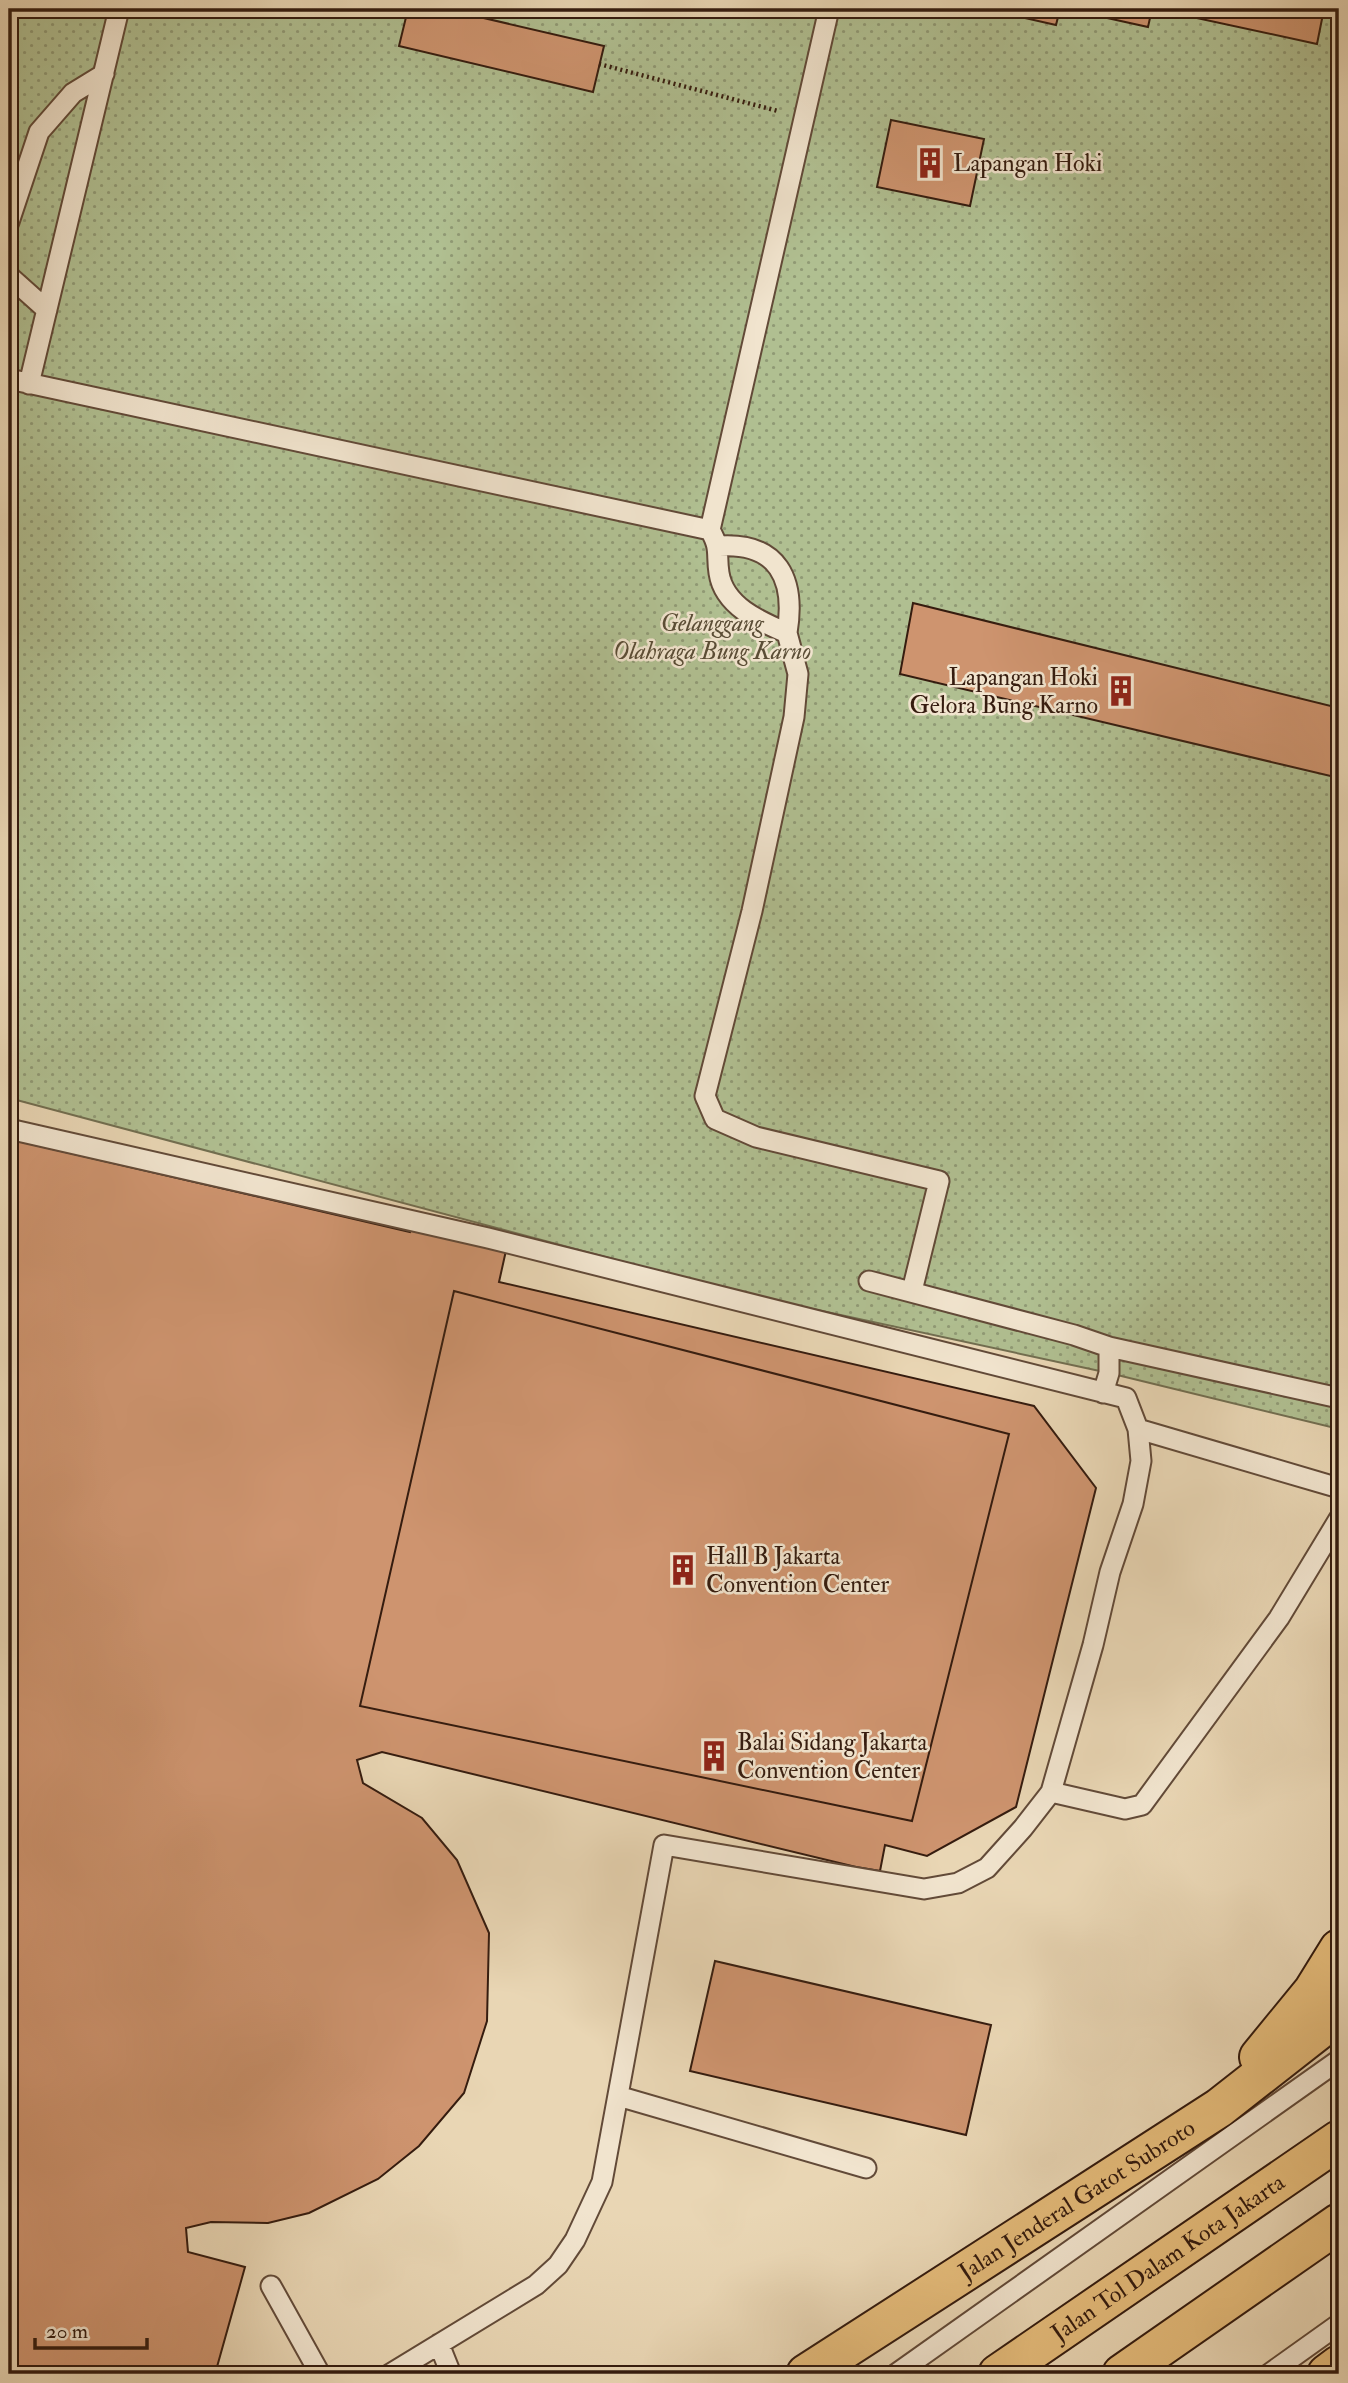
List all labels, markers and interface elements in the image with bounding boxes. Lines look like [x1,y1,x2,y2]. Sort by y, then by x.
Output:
building icon: Lapangan Hoki [913,146,947,180]
place label: Lapangan Hoki [953,148,1102,179]
park label: Gelanggang Olahraga Bung Karno [613,608,811,667]
place label: Lapangan Hoki Gelora Bung Karno [910,662,1098,721]
building icon: Lapangan Hoki Gelora Bung Karno [1104,674,1138,708]
place label: Hall B Jakarta Convention Center [706,1541,889,1600]
building icon: Hall B Jakarta Convention Center [666,1553,700,1587]
place label: Balai Sidang Jakarta Convention Center [737,1727,928,1786]
building icon: Balai Sidang Jakarta Convention Center [697,1739,731,1773]
street label: Jalan Jenderal Gatot Subroto [952,2112,1201,2288]
street label: Jalan Tol Dalam Kota Jakarta [1044,2166,1292,2349]
scale bar [35,2306,147,2350]
text: 20 m [46,2318,88,2345]

